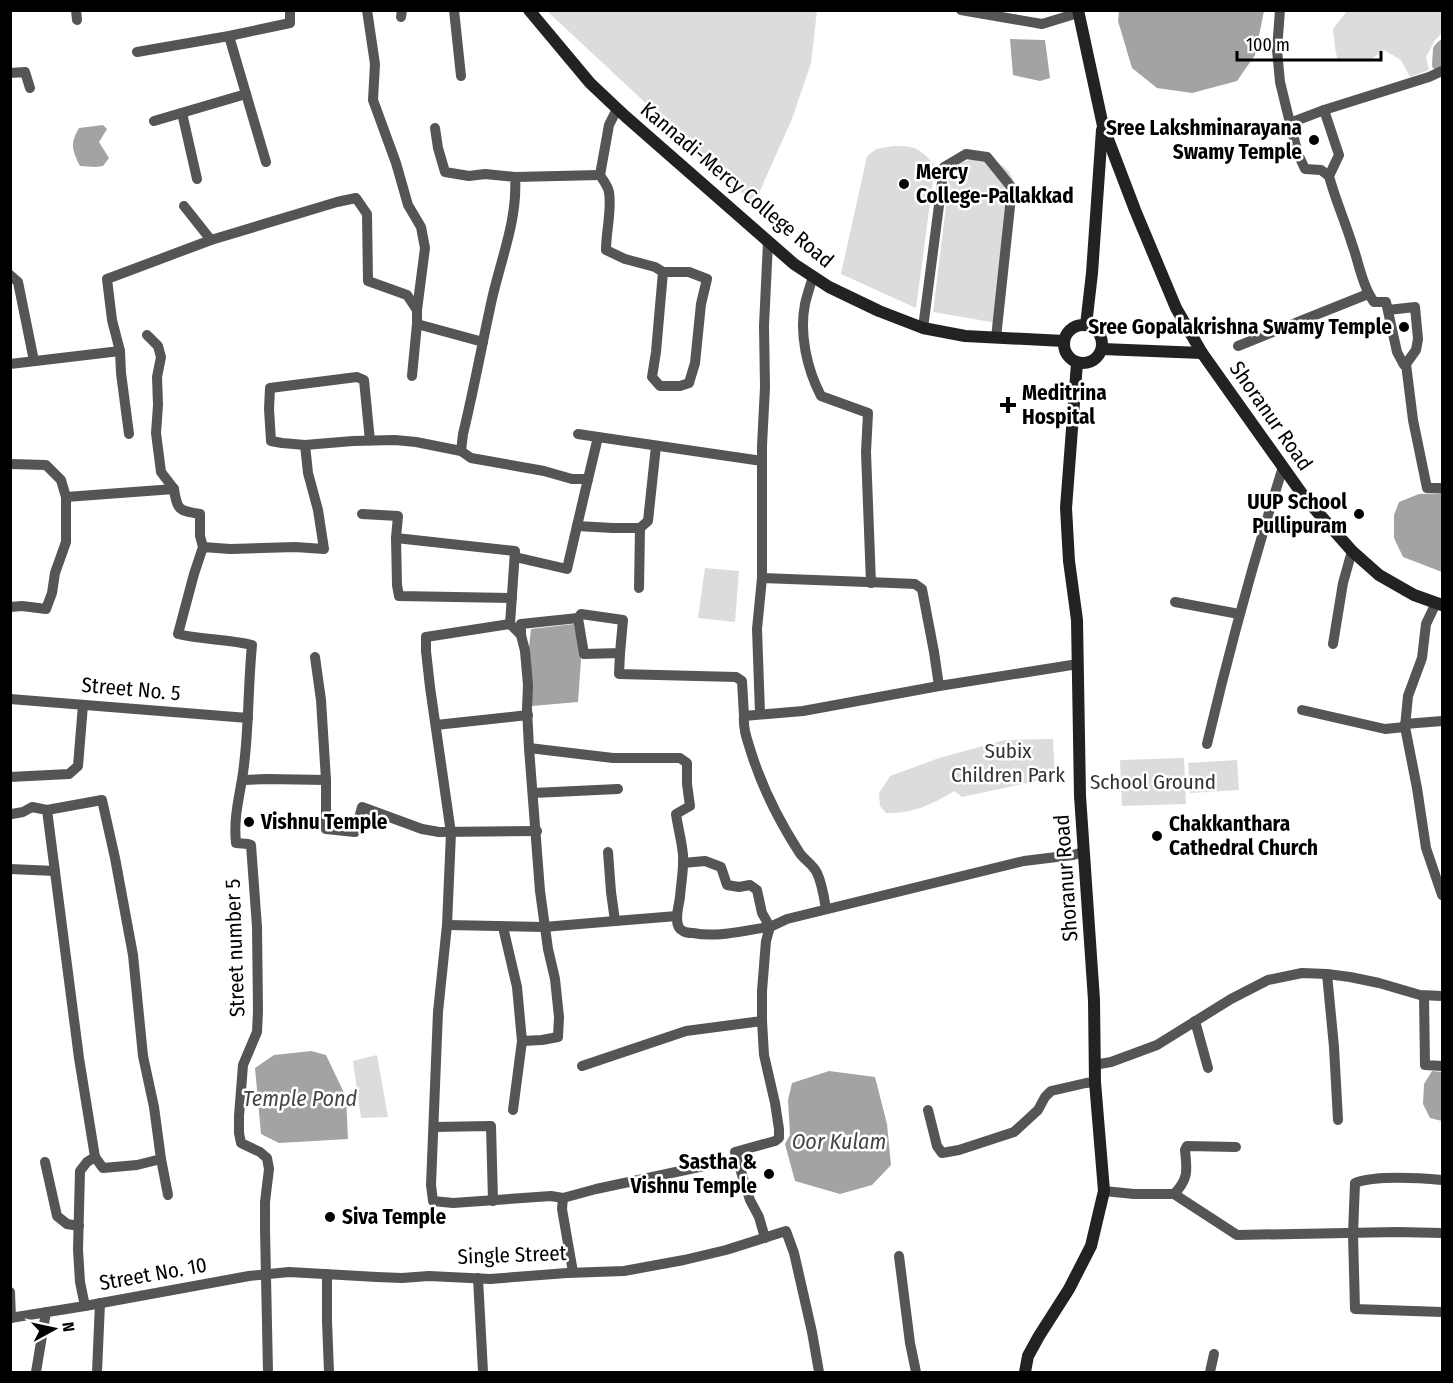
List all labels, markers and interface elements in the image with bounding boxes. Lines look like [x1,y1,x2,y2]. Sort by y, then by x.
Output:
scale bar [1237,24,1381,62]
text: 100 m [1246,34,1290,56]
street label: Kannadi-Mercy College Road [635,97,839,273]
place label: Sree Lakshminarayana Swamy Temple [1106,115,1302,165]
marker: Sree Lakshminarayana Swamy Temple [1307,133,1321,147]
place label: Mercy College-Pallakkad [916,159,1074,209]
marker: Mercy College-Pallakkad [897,177,911,191]
place label: Sree Gopalakrishna Swamy Temple [1088,314,1392,340]
marker: Sree Gopalakrishna Swamy Temple [1397,320,1411,334]
street label: Shoranur Road [1224,356,1318,476]
place label: Meditrina Hospital [1022,380,1107,430]
marker: Meditrina Hospital [999,396,1017,414]
place label: UUP School Pullipuram [1247,489,1347,539]
marker: UUP School Pullipuram [1352,507,1366,521]
street label: Street No. 5 [80,672,182,706]
park label: Subix Children Park [951,738,1065,788]
park label: School Ground [1090,769,1216,795]
place label: Vishnu Temple [260,809,388,835]
place label: Chakkanthara Cathedral Church [1169,811,1318,861]
street label: Shoranur Road [1049,814,1083,942]
marker: Vishnu Temple [242,815,256,829]
marker: Chakkanthara Cathedral Church [1150,829,1164,843]
street label: Street number 5 [220,878,250,1018]
water label: Temple Pond [243,1085,357,1112]
water label: Oor Kulam [792,1128,886,1155]
place label: Sastha & Vishnu Temple [630,1149,757,1199]
marker: Sastha & Vishnu Temple [762,1167,776,1181]
place label: Siva Temple [342,1204,446,1230]
marker: Siva Temple [323,1210,337,1224]
street label: Single Street [457,1240,567,1270]
street label: Street No. 10 [97,1252,209,1296]
north arrow [24,1299,84,1359]
text: N [58,1321,78,1333]

